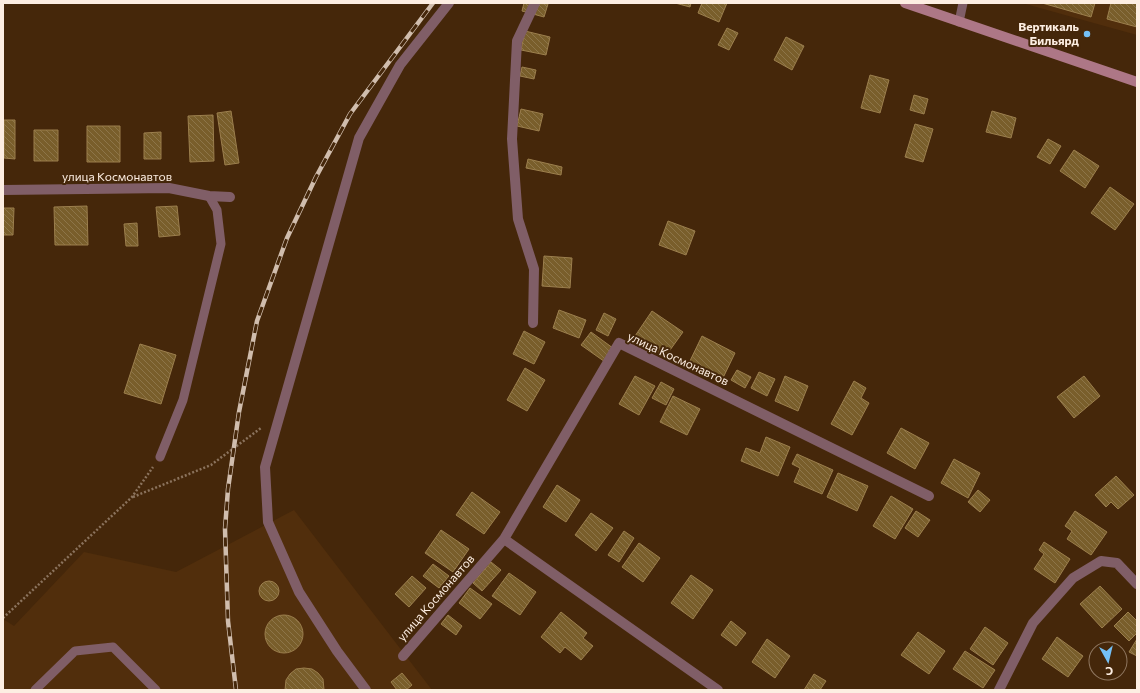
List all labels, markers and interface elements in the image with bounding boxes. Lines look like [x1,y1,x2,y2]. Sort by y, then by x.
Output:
place label: Вертикаль Бильярд [1018,19,1080,47]
marker: Вертикаль Бильярд [1082,29,1092,39]
street label: улица Космонавтов [62,169,172,183]
street label: улица Космонавтов [626,328,731,388]
street label: улица Космонавтов [394,551,477,643]
north arrow [1088,641,1128,681]
text: С [1104,664,1114,678]

